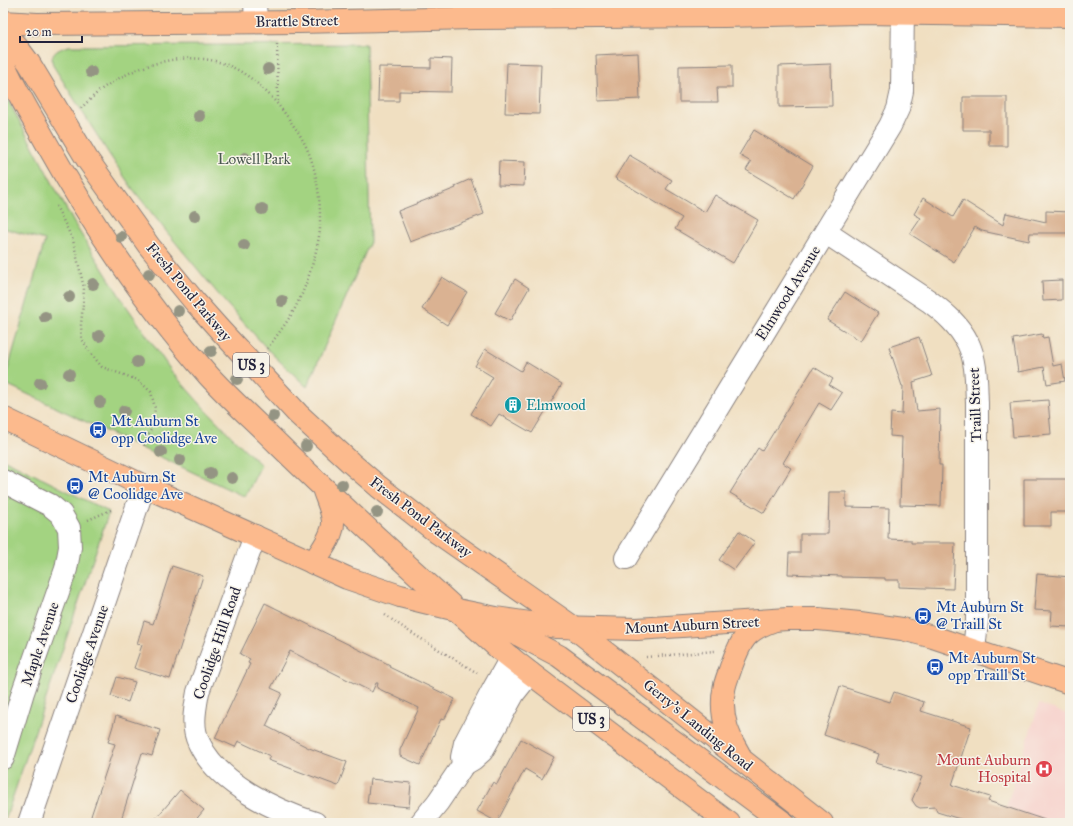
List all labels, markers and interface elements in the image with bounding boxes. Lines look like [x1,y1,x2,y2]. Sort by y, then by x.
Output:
street label: Brattle Street [255,11,339,31]
scale bar [20,18,82,44]
text: 20 m [26,25,52,39]
park label: Lowell Park [217,150,291,168]
street label: Fresh Pond Parkway [143,239,236,346]
street label: Elmwood Avenue [752,242,824,344]
road number: US 3 [233,353,269,377]
street label: Traill Street [965,367,985,443]
building icon: Elmwood [503,395,523,415]
place label: Elmwood [526,396,586,414]
place label: Mt Auburn St opp Coolidge Ave [111,412,217,447]
bus stop icon: Mt Auburn St opp Coolidge Ave [88,420,108,440]
place label: Mt Auburn St @ Coolidge Ave [88,468,183,503]
street label: Fresh Pond Parkway [366,473,476,562]
bus stop icon: Mt Auburn St @ Coolidge Ave [65,476,85,496]
street label: Coolidge Hill Road [189,584,245,702]
place label: Mt Auburn St @ Traill St [936,598,1025,633]
street label: Maple Avenue [17,600,63,688]
street label: Coolidge Avenue [62,603,112,705]
bus stop icon: Mt Auburn St @ Traill St [913,606,933,626]
street label: Mount Auburn Street [624,612,761,638]
place label: Mt Auburn St opp Traill St [948,649,1037,684]
bus stop icon: Mt Auburn St opp Traill St [925,657,945,677]
street label: Gerry's Landing Road [640,675,757,775]
road number: US 3 [573,707,609,731]
place label: Mount Auburn Hospital [937,751,1032,786]
hospital icon: Mount Auburn Hospital [1034,759,1054,779]

